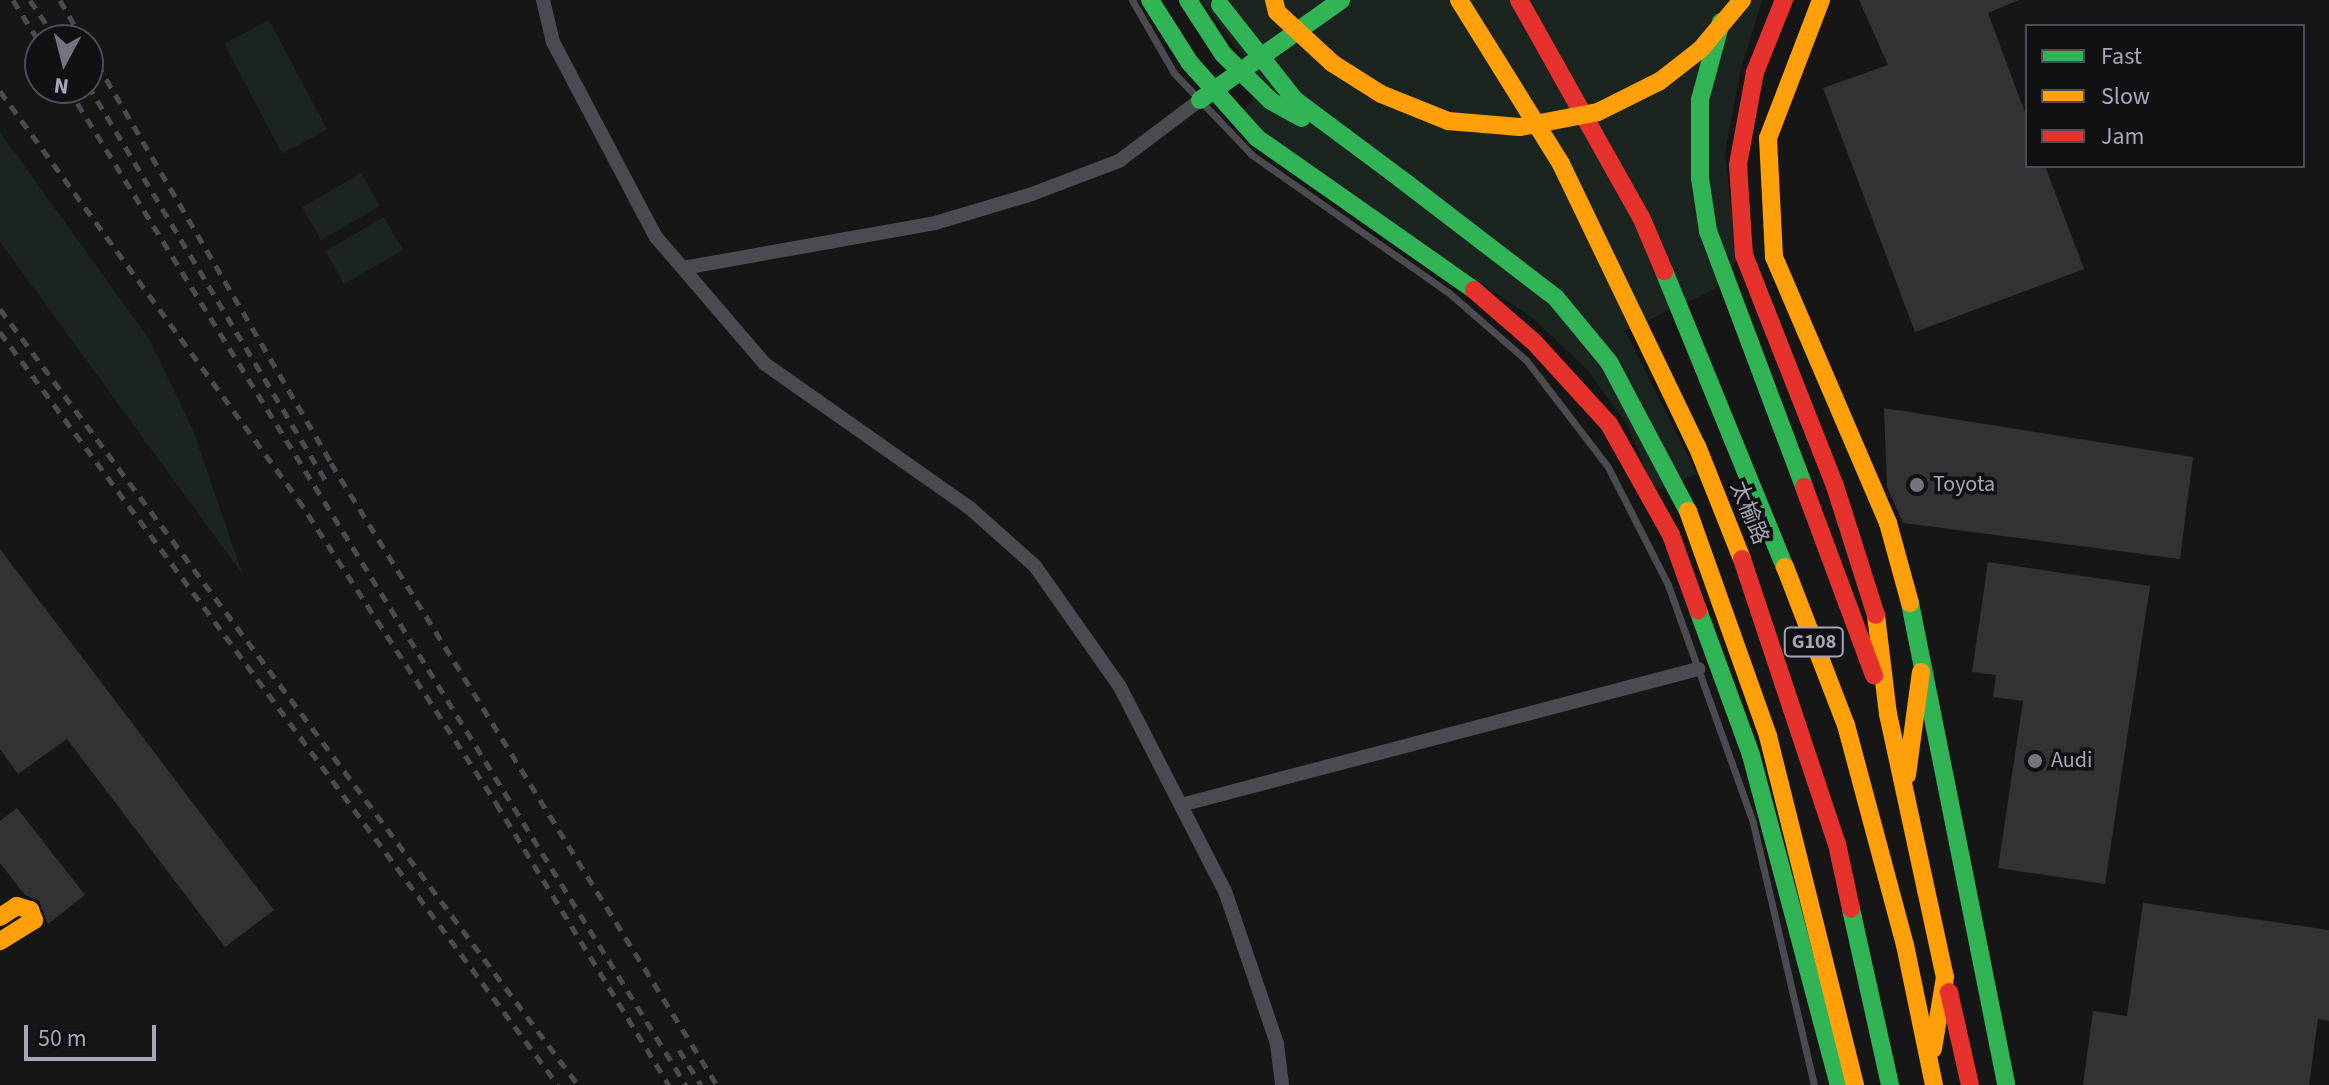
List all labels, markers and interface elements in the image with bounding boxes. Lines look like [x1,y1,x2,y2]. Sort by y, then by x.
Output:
north arrow [24,24,104,104]
legend [2025,24,2305,168]
text: Fast [2101,39,2142,74]
text: N [52,69,71,103]
text: Slow [2101,79,2150,114]
text: Jam [2101,119,2145,154]
place label: Toyota [1933,472,1995,498]
marker: Toyota [1908,476,1926,494]
street label: 太榆路 [1724,477,1774,549]
road number: G108 [1782,626,1846,658]
place label: Audi [2051,748,2092,774]
marker: Audi [2026,752,2044,770]
scale bar [28,1009,160,1059]
text: 50 m [38,1021,87,1056]

